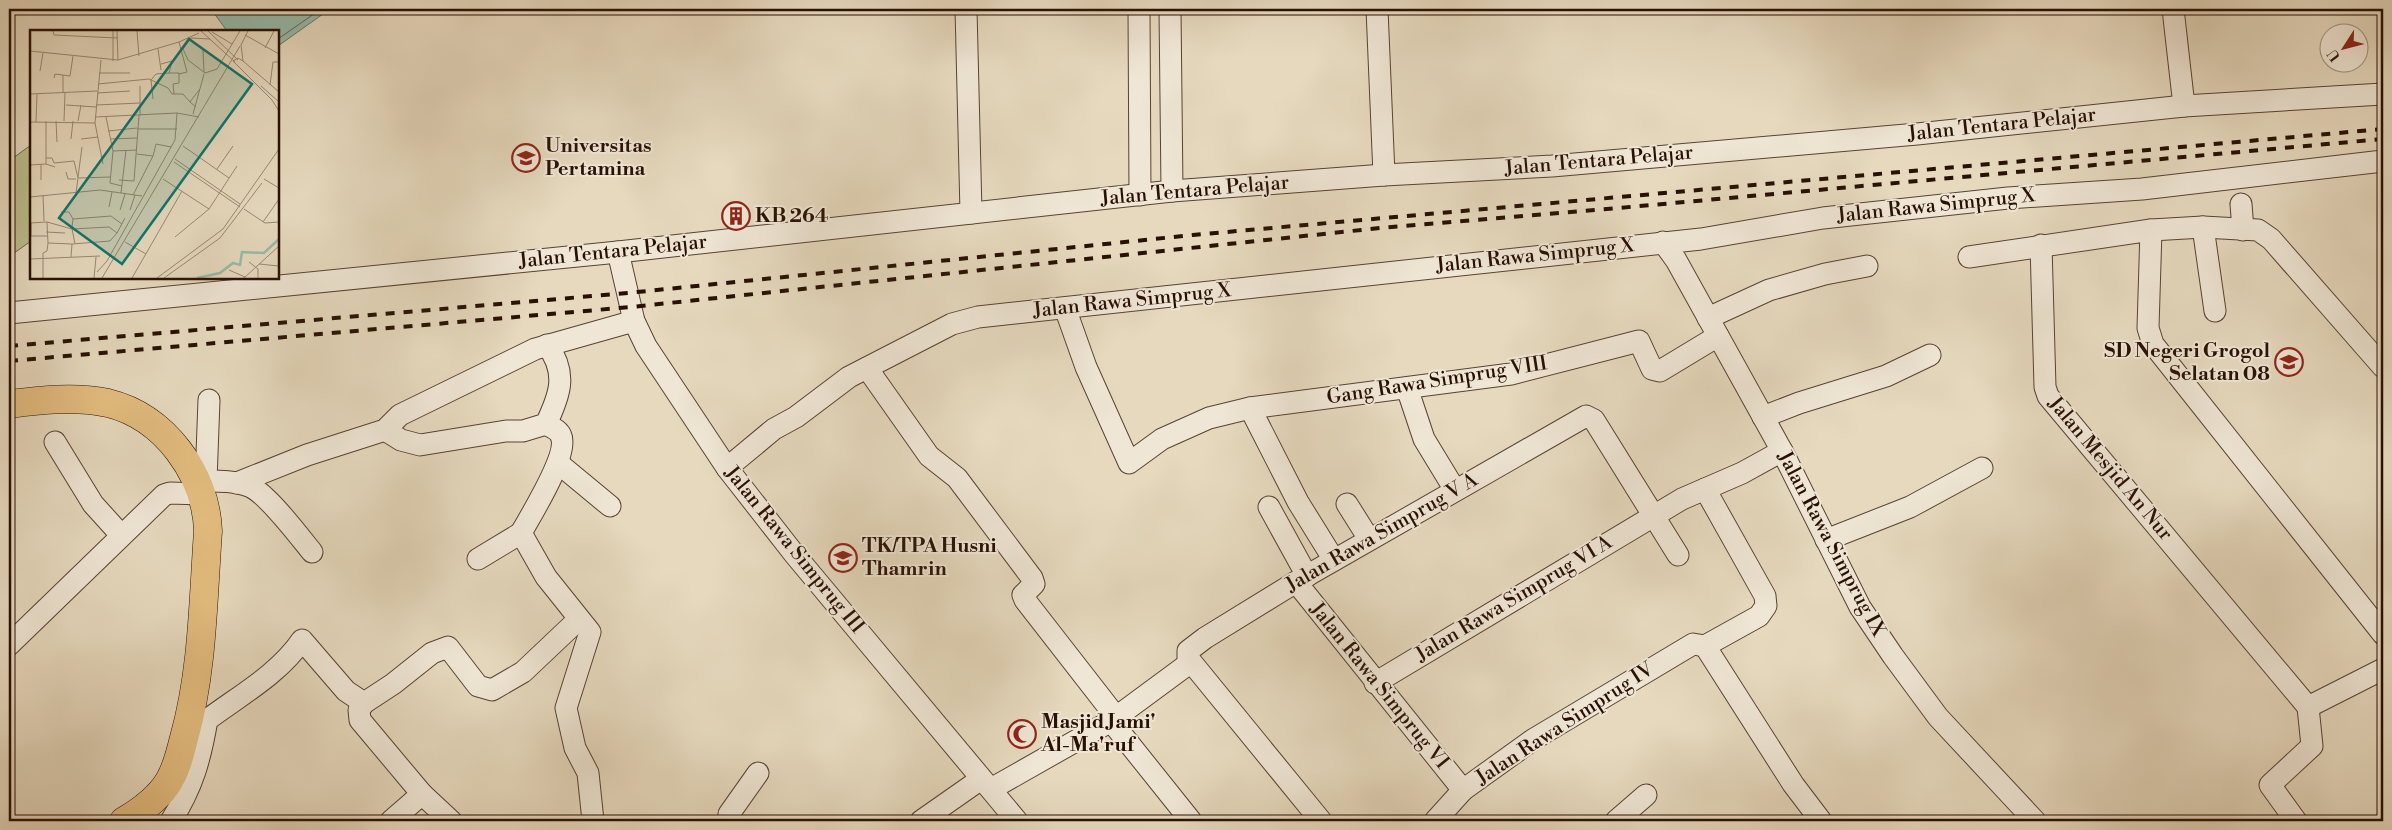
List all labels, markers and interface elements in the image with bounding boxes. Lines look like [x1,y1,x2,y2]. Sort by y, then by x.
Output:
north arrow [2320,22,2370,72]
inset map [30,30,279,279]
text: U [2324,45,2345,65]
street label: Jalan Tentara Pelajar [1906,103,2098,147]
place label: Universitas Pertamina [545,134,652,182]
street label: Jalan Tentara Pelajar [1503,140,1695,182]
school or university icon: Universitas Pertamina [511,143,541,173]
street label: Jalan Tentara Pelajar [1099,170,1291,212]
street label: Jalan Rawa Simprug X [1835,183,2037,229]
building icon: KB 264 [721,201,751,231]
place label: KB 264 [755,204,828,229]
street label: Jalan Tentara Pelajar [517,230,709,274]
street label: Jalan Rawa Simprug X [1434,233,1636,279]
street label: Jalan Rawa Simprug X [1031,278,1233,324]
place label: SD Negeri Grogol Selatan 08 [2104,339,2270,387]
school or university icon: SD Negeri Grogol Selatan 08 [2274,347,2304,377]
street label: Gang Rawa Simprug VIII [1325,351,1549,411]
street label: Jalan Mesjid An Nur [2042,391,2178,546]
street label: Jalan Rawa Simprug IX [1771,446,1891,641]
street label: Jalan Rawa Simprug III [718,461,869,639]
street label: Jalan Rawa Simprug V A [1281,467,1484,599]
street label: Jalan Rawa Simprug VI A [1410,530,1618,668]
place label: TK/TPA Husni Thamrin [862,534,997,582]
school or university icon: TK/TPA Husni Thamrin [828,543,858,573]
street label: Jalan Rawa Simprug VI [1303,597,1454,775]
street label: Jalan Rawa Simprug IV [1470,657,1659,791]
place label: Masjid Jami' Al-Ma'ruf [1040,710,1156,758]
mosque icon: Masjid Jami' Al-Ma'ruf [1007,719,1037,749]

